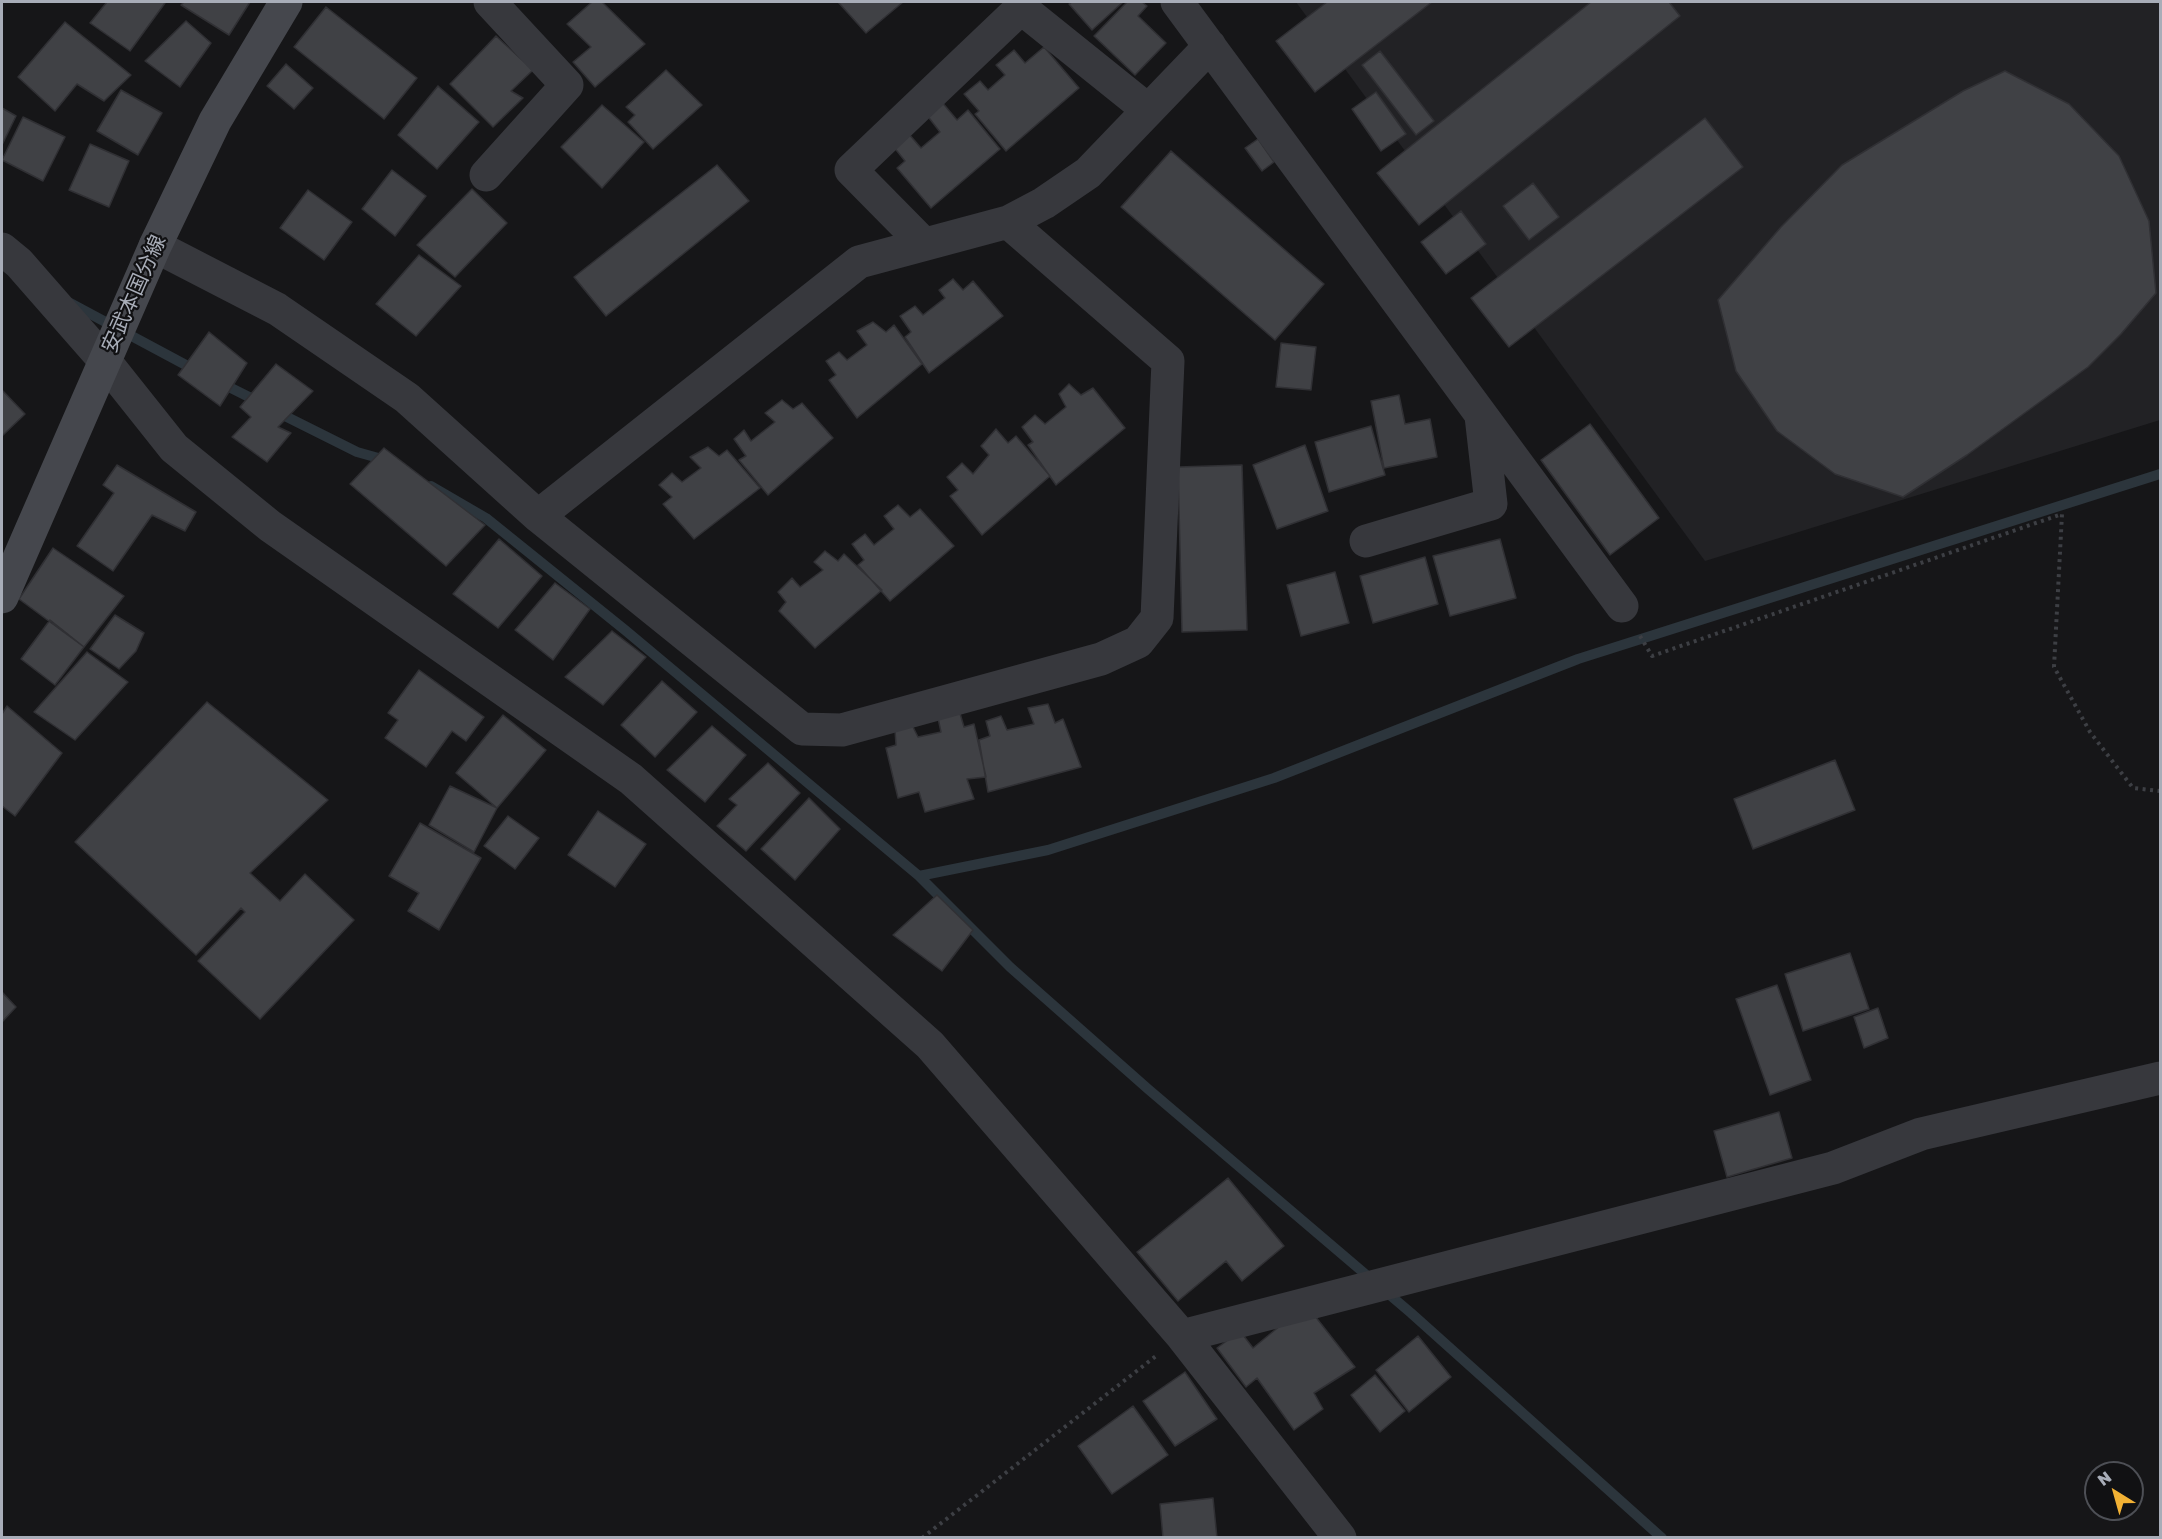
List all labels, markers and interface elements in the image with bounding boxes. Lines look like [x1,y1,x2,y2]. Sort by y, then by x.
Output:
street label: 安武本国分線 [97,231,171,357]
north arrow [2084,1461,2144,1521]
text: N [2093,1467,2115,1490]

